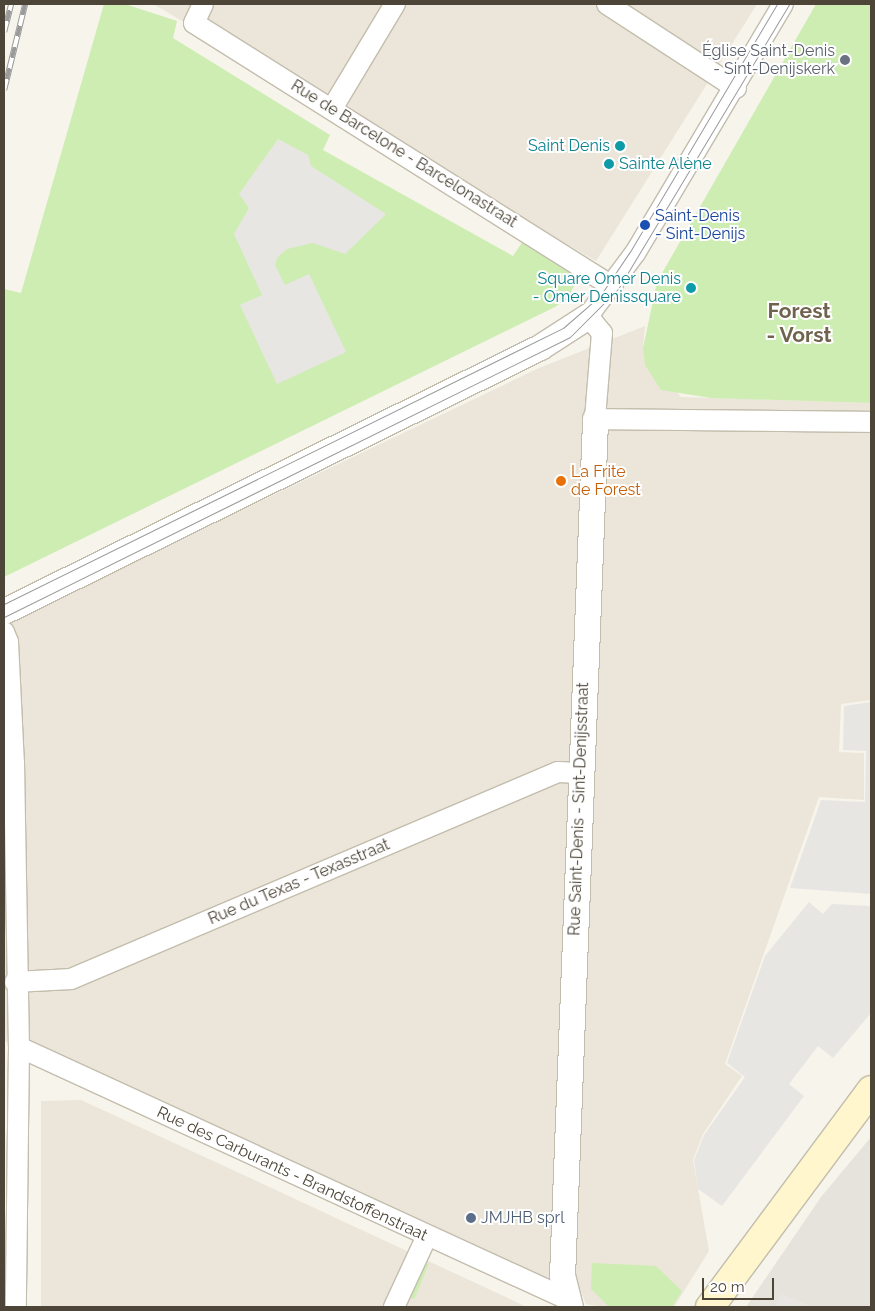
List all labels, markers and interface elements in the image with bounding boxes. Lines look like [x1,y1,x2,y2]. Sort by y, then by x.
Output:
place label: Église Saint-Denis - Sint-Denijskerk [702,41,835,79]
marker: Église Saint-Denis - Sint-Denijskerk [839,54,851,66]
street label: Rue de Barcelone - Barcelonastraat [287,76,521,232]
place label: Saint Denis [528,136,610,156]
marker: Saint Denis [614,140,626,152]
place label: Sainte Alène [619,154,712,174]
marker: Sainte Alène [603,158,615,170]
place label: Saint-Denis - Sint-Denijs [655,206,745,244]
marker: Saint-Denis - Sint-Denijs [639,219,651,231]
place label: Square Omer Denis - Omer Denissquare [532,269,681,307]
marker: Square Omer Denis - Omer Denissquare [685,282,697,294]
district label: Forest - Vorst [766,298,832,348]
place label: La Frite de Forest [571,462,641,500]
marker: La Frite de Forest [555,475,567,487]
street label: Rue Saint-Denis - Sint-Denijsstraat [565,682,593,936]
street label: Rue du Texas - Texasstraat [205,835,393,929]
street label: Rue des Carburants - Brandstoffenstraat [154,1103,430,1245]
place label: JMJHB sprl [481,1208,565,1228]
marker: JMJHB sprl [465,1212,477,1224]
scale bar [705,1268,778,1300]
text: 20 m [710,1278,745,1296]

